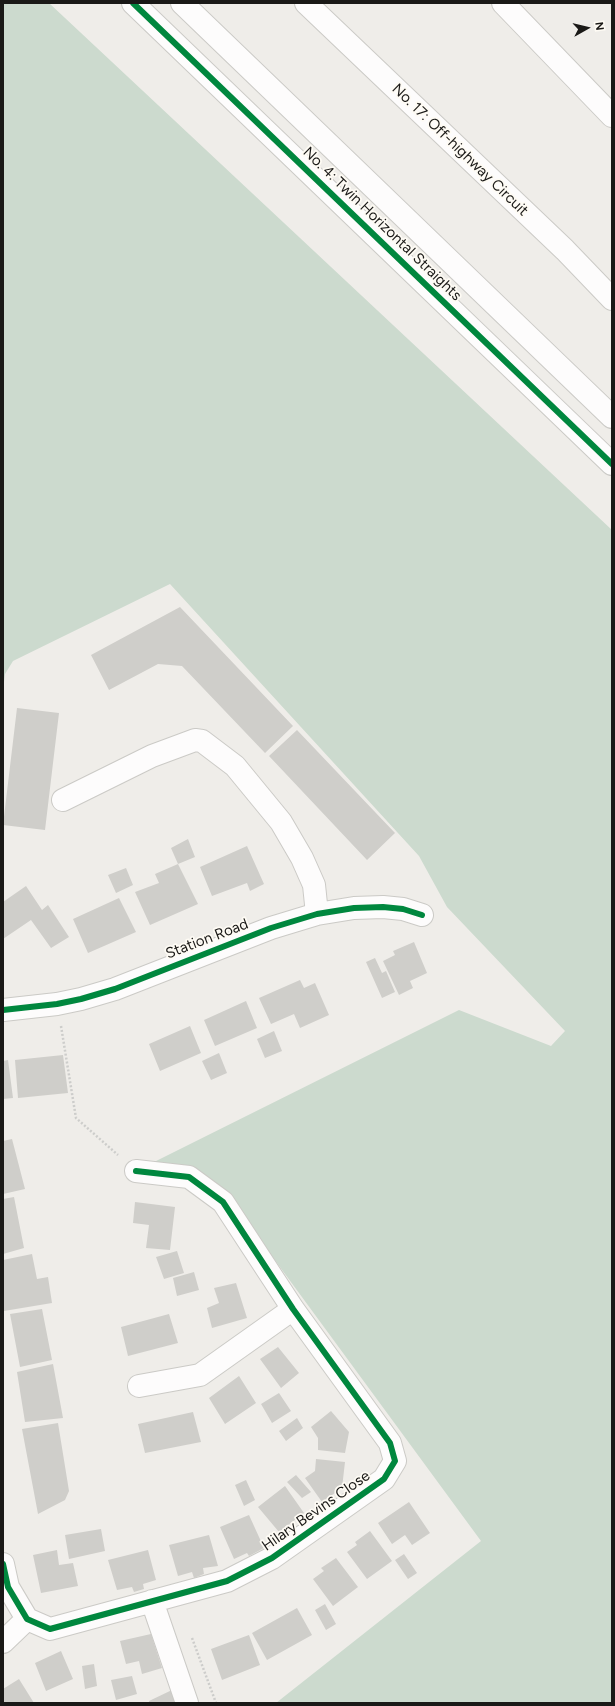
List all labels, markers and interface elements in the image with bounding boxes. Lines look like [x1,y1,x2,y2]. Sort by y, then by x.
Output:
north arrow [567,8,607,48]
text: N [592,21,606,31]
street label: No. 17: Off-highway Circuit [388,80,532,220]
street label: No. 4: Twin Horizontal Straights [299,143,465,305]
street label: Station Road [163,915,251,963]
street label: Hilary Bevins Close [258,1467,374,1555]

